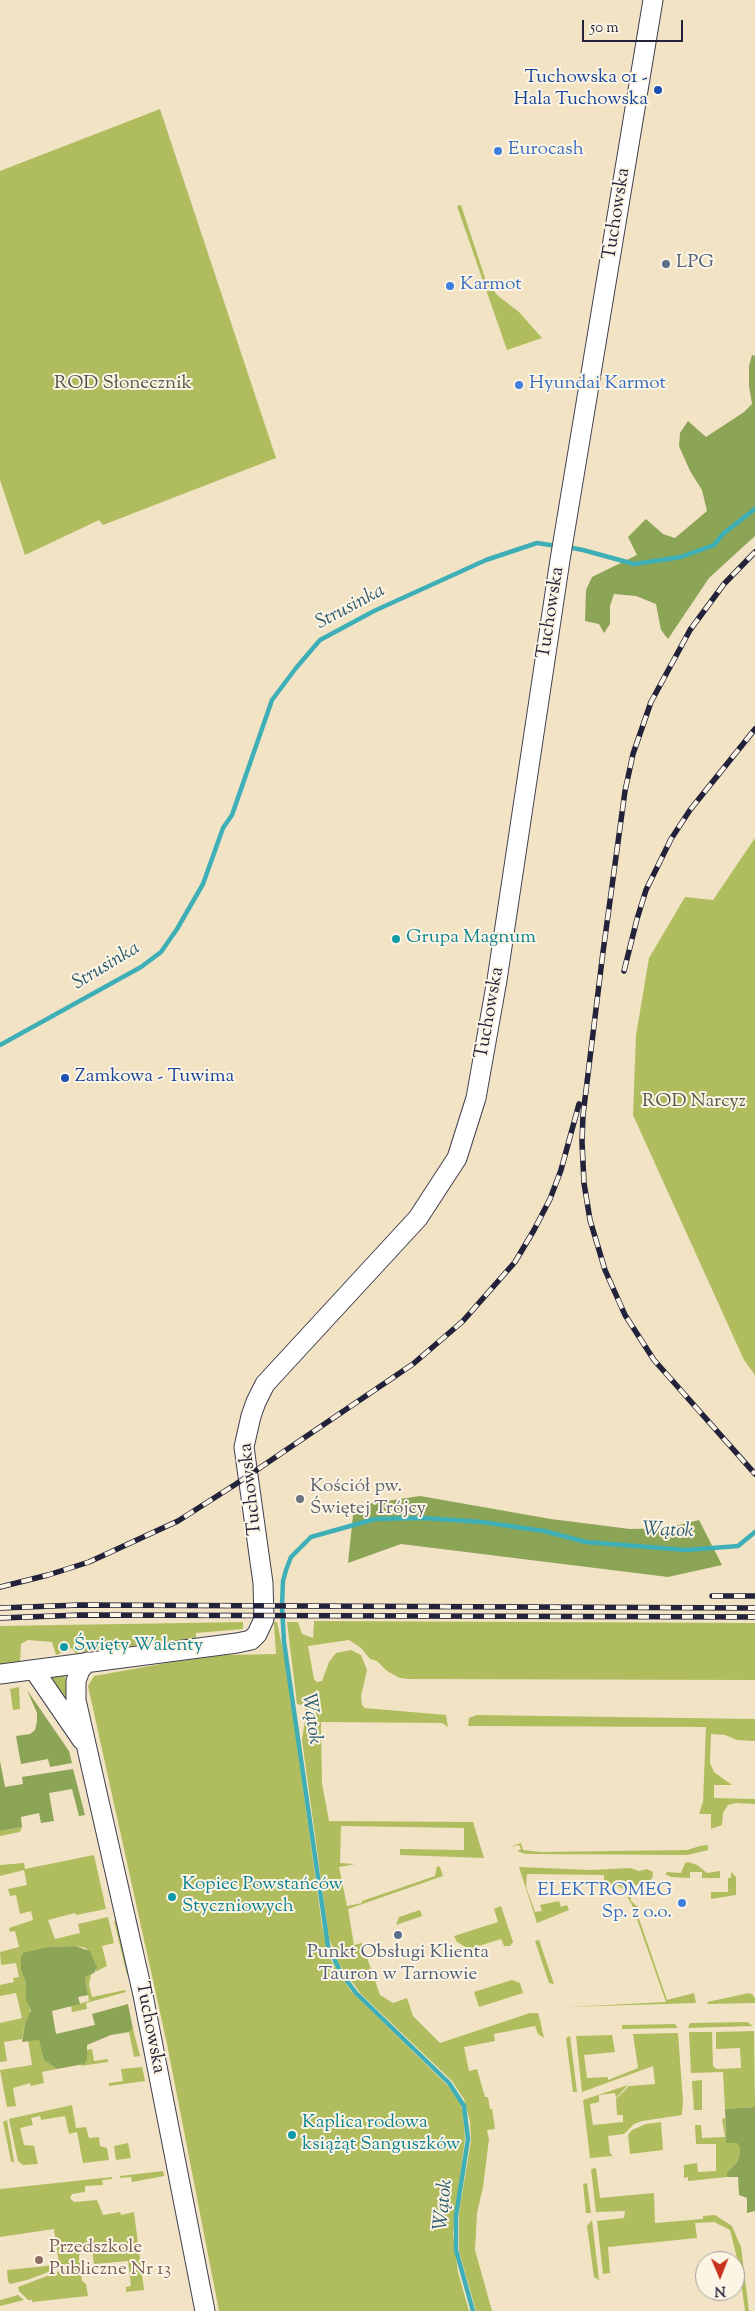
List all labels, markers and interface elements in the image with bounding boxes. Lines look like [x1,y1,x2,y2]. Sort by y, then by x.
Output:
scale bar [585,10,686,42]
text: 50 m [590,18,619,39]
place label: Tuchowska 01 - Hala Tuchowska [513,68,648,112]
marker: Tuchowska 01 - Hala Tuchowska [652,84,664,96]
place label: Eurocash [508,140,584,162]
marker: Eurocash [492,145,504,157]
street label: Tuchowska [599,166,637,262]
place label: LPG [676,253,714,275]
marker: LPG [660,258,672,270]
place label: Karmot [460,275,522,297]
marker: Karmot [444,280,456,292]
park label: ROD Słonecznik [54,374,192,396]
place label: Hyundai Karmot [529,374,666,396]
marker: Hyundai Karmot [513,379,525,391]
street label: Tuchowska [533,565,571,661]
water label: Strusinka [312,580,390,636]
place label: Grupa Magnum [406,928,536,950]
marker: Grupa Magnum [390,933,402,945]
water label: Strusinka [69,937,145,997]
street label: Tuchowska [472,965,510,1061]
place label: Zamkowa - Tuwima [75,1067,234,1089]
marker: Zamkowa - Tuwima [59,1072,71,1084]
park label: ROD Narcyz [642,1092,746,1114]
street label: Tuchowska [236,1442,268,1536]
place label: Kościół pw. Świętej Trójcy [310,1477,426,1521]
marker: Kościół pw. Świętej Trójcy [294,1493,306,1505]
water label: Wątok [642,1519,694,1545]
place label: Święty Walenty [74,1636,203,1658]
marker: Święty Walenty [58,1641,70,1653]
water label: Wątok [295,1692,325,1746]
place label: Kopiec Powstańców Styczniowych [182,1875,343,1919]
place label: ELEKTROMEG Sp. z o.o. [537,1881,672,1925]
marker: Kopiec Powstańców Styczniowych [166,1891,178,1903]
marker: ELEKTROMEG Sp. z o.o. [676,1897,688,1909]
marker: Punkt Obsługi Klienta Tauron w Tarnowie [392,1929,404,1941]
place label: Punkt Obsługi Klienta Tauron w Tarnowie [307,1943,489,1987]
street label: Tuchowska [129,1980,169,2076]
place label: Kaplica rodowa książąt Sanguszków [302,2113,460,2157]
marker: Kaplica rodowa książąt Sanguszków [286,2129,298,2141]
water label: Wątok [430,2178,460,2232]
place label: Przedszkole Publiczne Nr 13 [49,2238,171,2282]
north arrow [695,2251,745,2301]
marker: Przedszkole Publiczne Nr 13 [33,2254,45,2266]
text: N [714,2280,726,2300]

